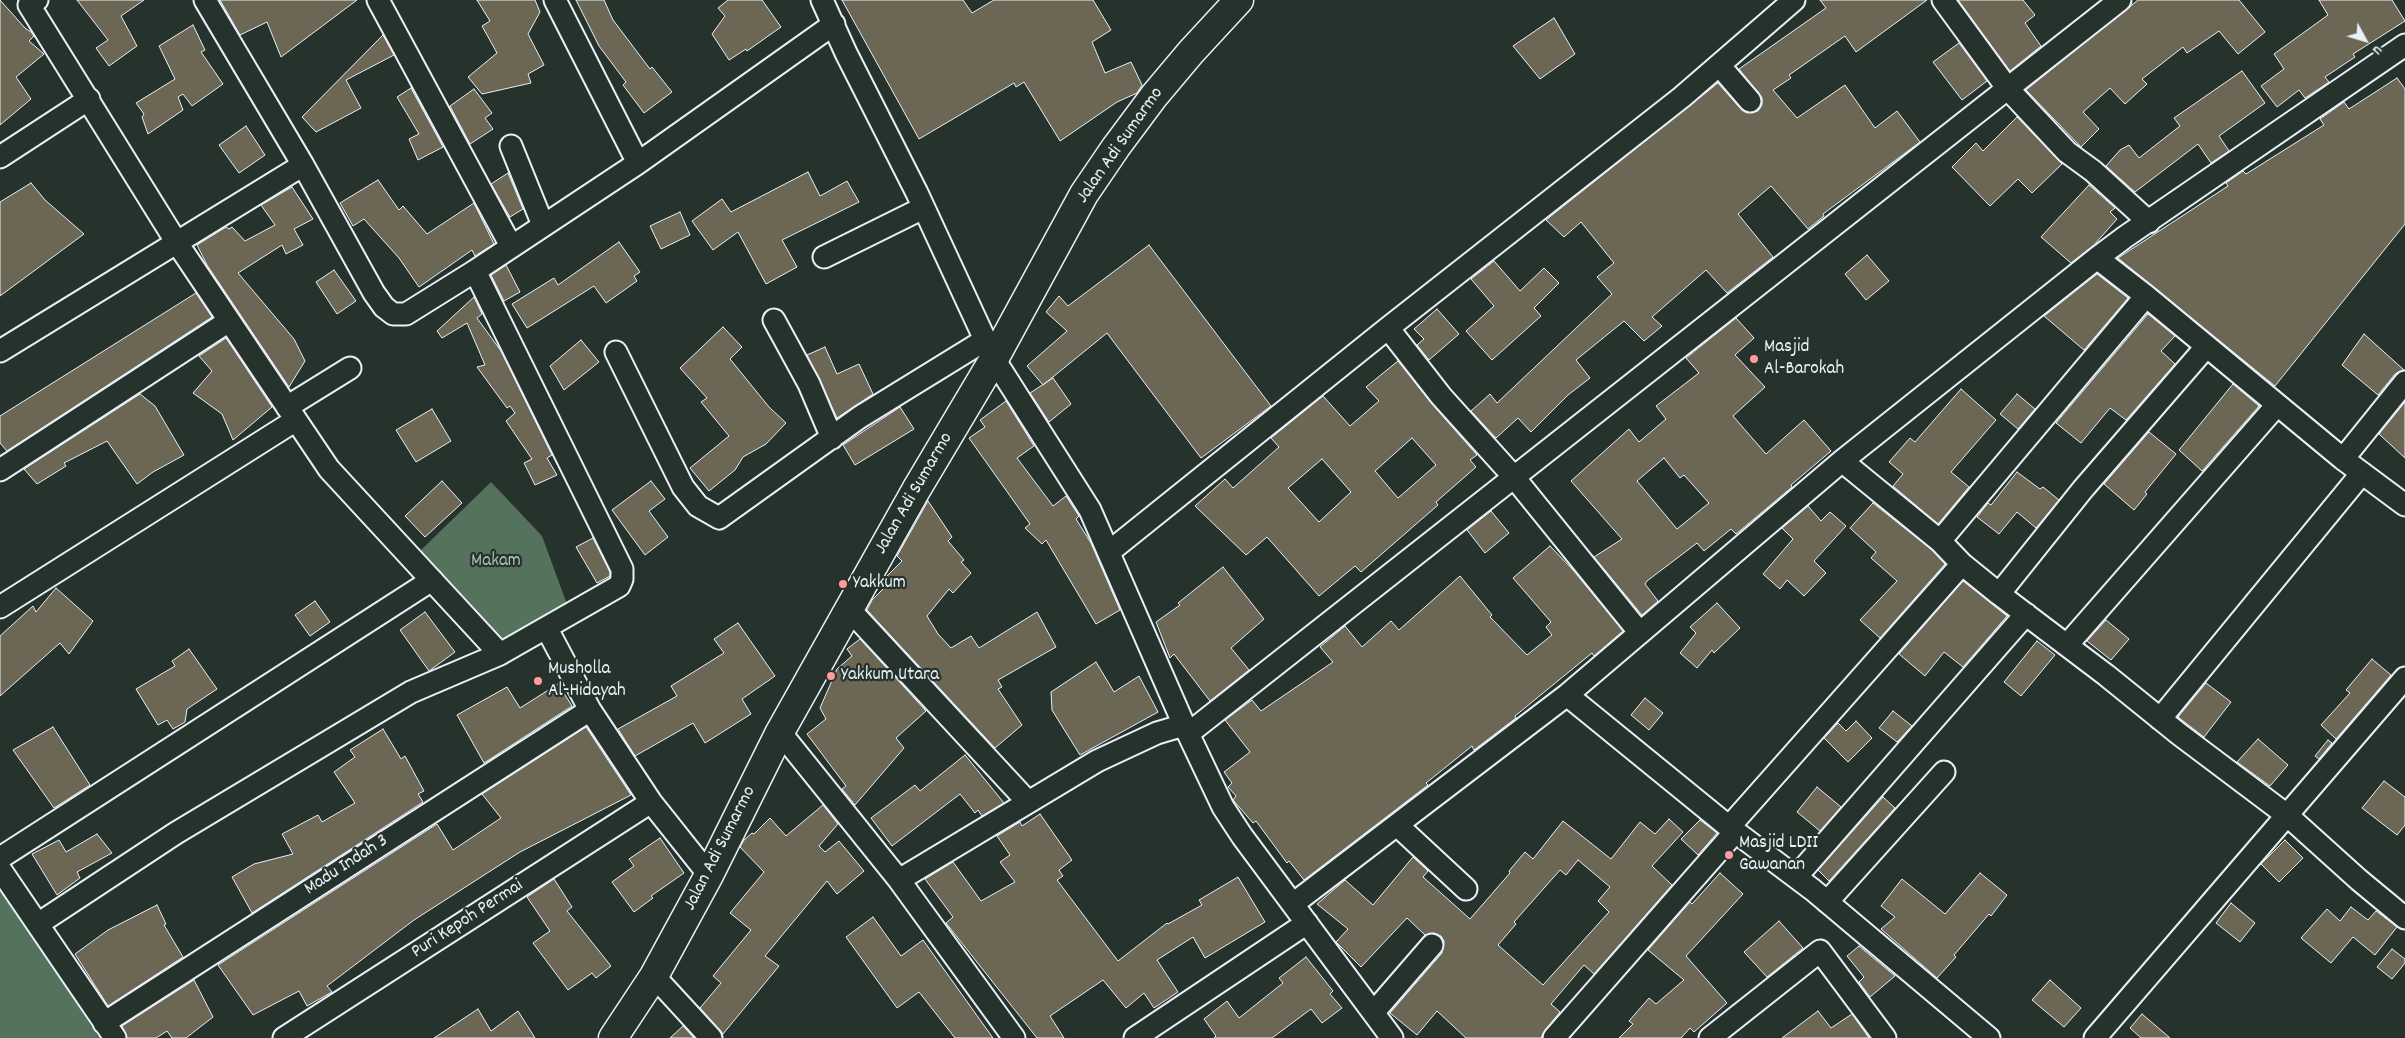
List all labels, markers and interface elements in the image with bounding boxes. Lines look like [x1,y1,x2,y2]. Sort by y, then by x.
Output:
north arrow [2340,15,2390,65]
text: U [2367,41,2387,58]
street label: Jalan Adi Sumarmo [1072,84,1170,208]
place label: Masjid Al-Barokah [1764,337,1844,381]
marker: Masjid Al-Barokah [1748,353,1760,365]
street label: Jalan Adi Sumarmo [871,429,959,559]
park label: Makam [471,551,521,573]
place label: Yakkum [853,573,906,595]
marker: Yakkum [837,578,849,590]
place label: Musholla Al-Hidayah [548,659,626,703]
place label: Yakkum Utara [841,665,939,687]
marker: Yakkum Utara [825,670,837,682]
marker: Musholla Al-Hidayah [532,675,544,687]
street label: Jalan Adi Sumarmo [680,783,762,915]
street label: Madu Indah 3 [301,830,393,902]
place label: Masjid LDII Gawanan [1739,833,1818,877]
marker: Masjid LDII Gawanan [1723,849,1735,861]
street label: Puri Kepoh Permai [408,875,528,965]

